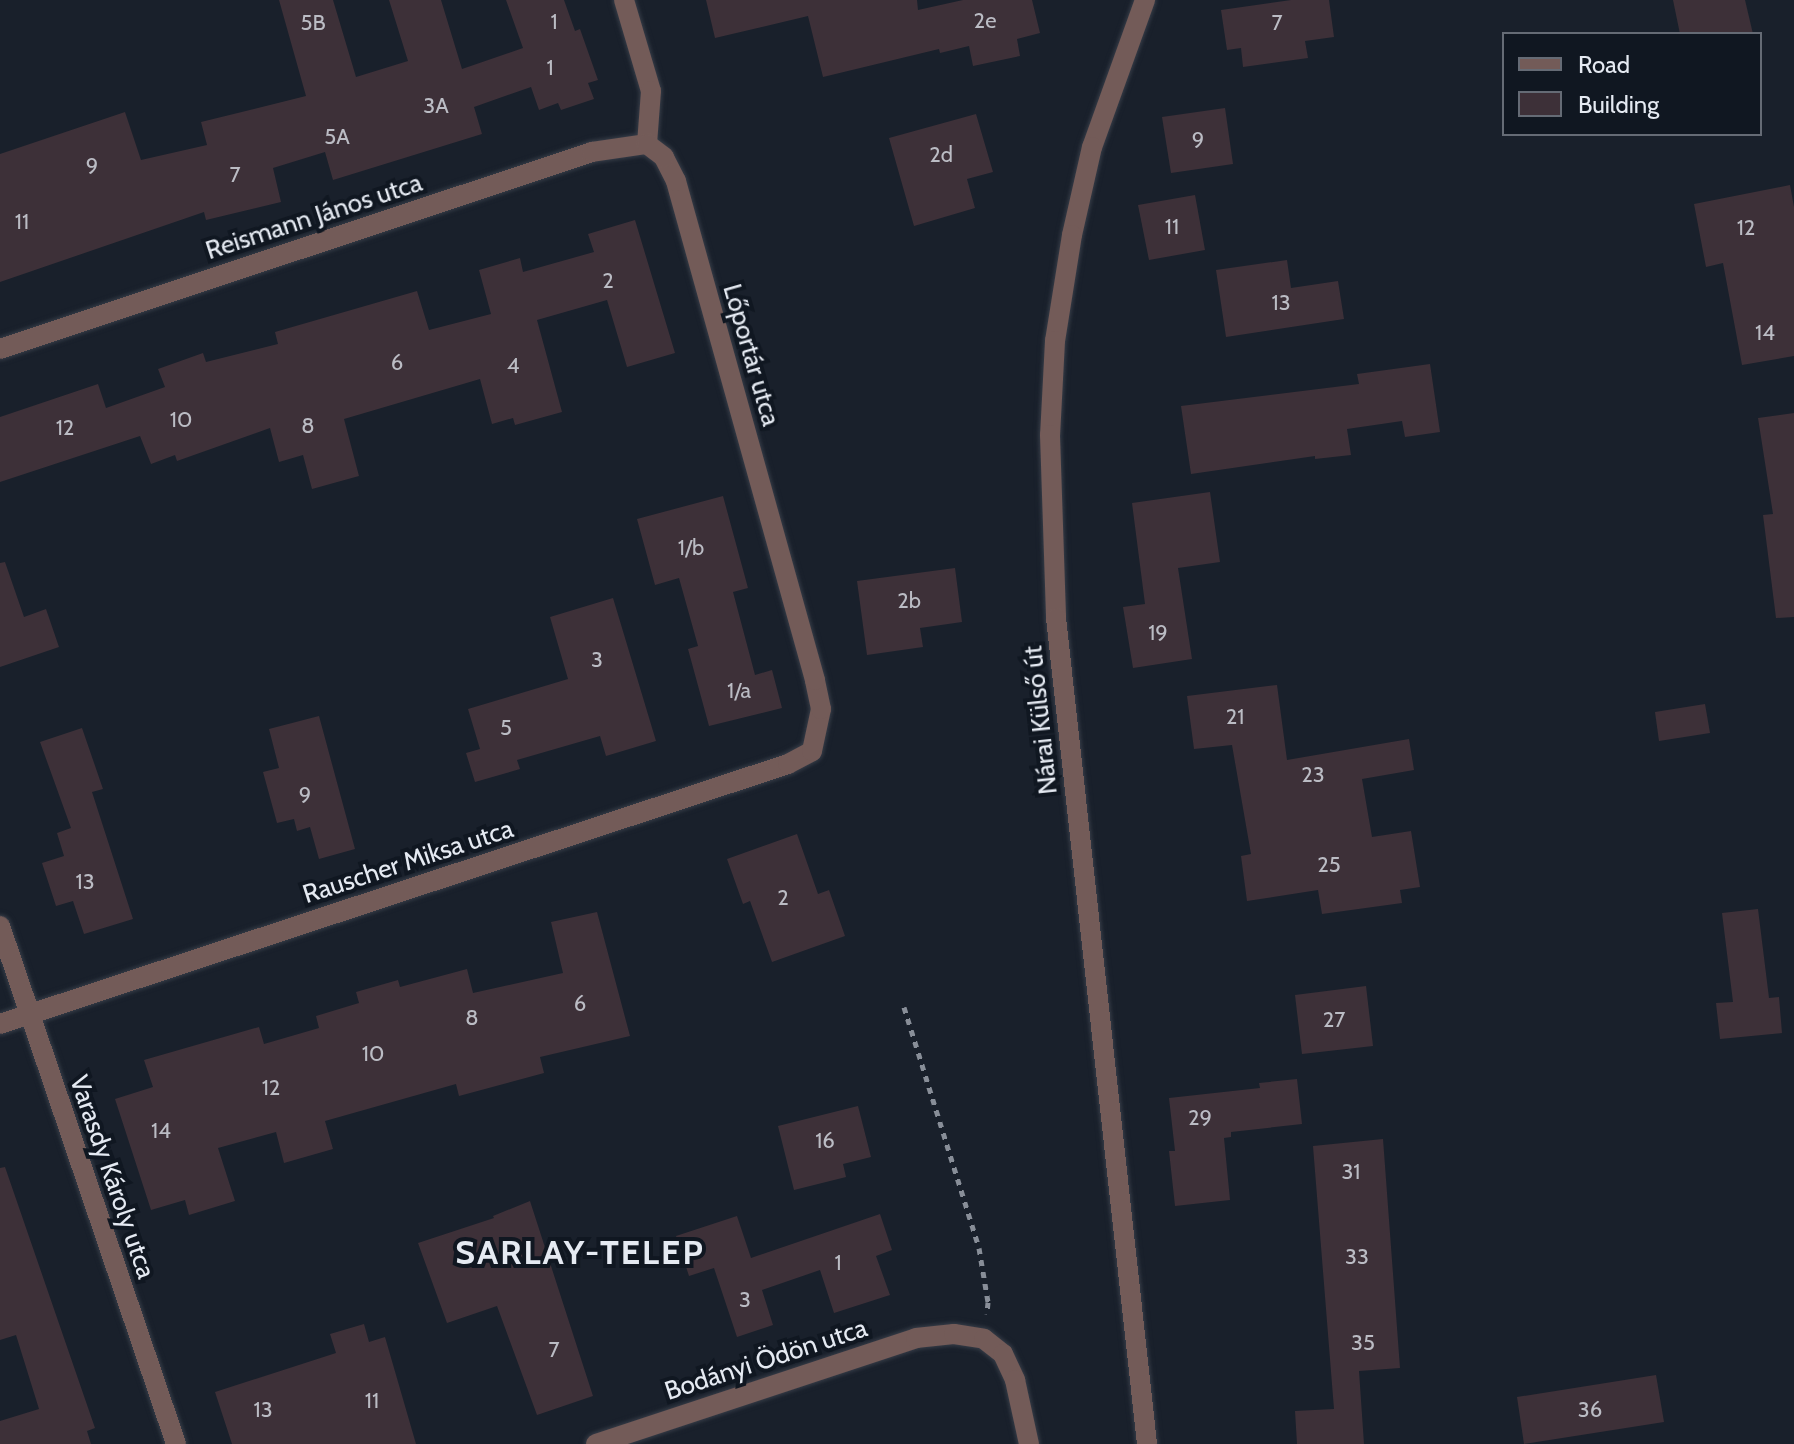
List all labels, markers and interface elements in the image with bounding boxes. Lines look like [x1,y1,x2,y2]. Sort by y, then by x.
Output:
house number: 2e [974,8,996,34]
house number: 1 [550,9,558,35]
house number: 5B [300,10,326,36]
house number: 7 [1271,10,1283,36]
legend [1502,32,1762,136]
text: Road [1578,50,1630,79]
house number: 1 [546,55,554,81]
text: Building [1578,90,1659,119]
house number: 3A [423,93,449,119]
house number: 5A [324,124,350,150]
house number: 9 [1192,127,1204,153]
house number: 2d [929,142,953,168]
house number: 9 [86,153,98,179]
house number: 7 [229,162,241,188]
street label: Reismann János utca [202,167,426,267]
house number: 11 [15,209,29,235]
house number: 11 [1165,214,1179,240]
house number: 12 [1737,215,1755,241]
house number: 2 [602,268,614,294]
street label: Lőportár utca [716,280,786,430]
house number: 13 [1271,290,1291,316]
house number: 14 [1755,320,1775,346]
house number: 6 [391,350,403,376]
house number: 4 [507,353,519,379]
house number: 10 [170,407,192,433]
house number: 8 [301,413,315,439]
house number: 12 [56,415,74,441]
house number: 1/b [678,535,704,561]
house number: 2b [897,588,921,614]
house number: 19 [1148,620,1168,646]
street label: Nárai Külső út [1018,644,1064,796]
house number: 3 [591,647,603,673]
house number: 1/a [727,678,751,704]
house number: 21 [1226,704,1244,730]
house number: 5 [500,715,512,741]
house number: 23 [1301,762,1325,788]
house number: 9 [299,782,311,808]
street label: Rauscher Miksa utca [299,813,517,911]
house number: 25 [1317,852,1341,878]
house number: 13 [75,869,95,895]
house number: 2 [777,885,789,911]
house number: 6 [574,991,586,1017]
house number: 8 [465,1005,479,1031]
house number: 27 [1323,1007,1345,1033]
house number: 10 [362,1041,384,1067]
street label: Varasdy Károly utca [63,1071,161,1283]
house number: 12 [262,1075,280,1101]
house number: 29 [1188,1105,1212,1131]
house number: 14 [151,1118,171,1144]
house number: 16 [815,1128,835,1154]
house number: 31 [1341,1159,1361,1185]
district label: SARLAY-TELEP [455,1233,705,1273]
house number: 33 [1345,1244,1369,1270]
house number: 1 [834,1250,842,1276]
house number: 3 [739,1287,751,1313]
street label: Bodányi Ödön utca [661,1313,871,1407]
house number: 35 [1351,1330,1375,1356]
house number: 7 [548,1337,560,1363]
house number: 11 [365,1388,379,1414]
house number: 13 [253,1397,273,1423]
house number: 36 [1578,1397,1602,1423]

